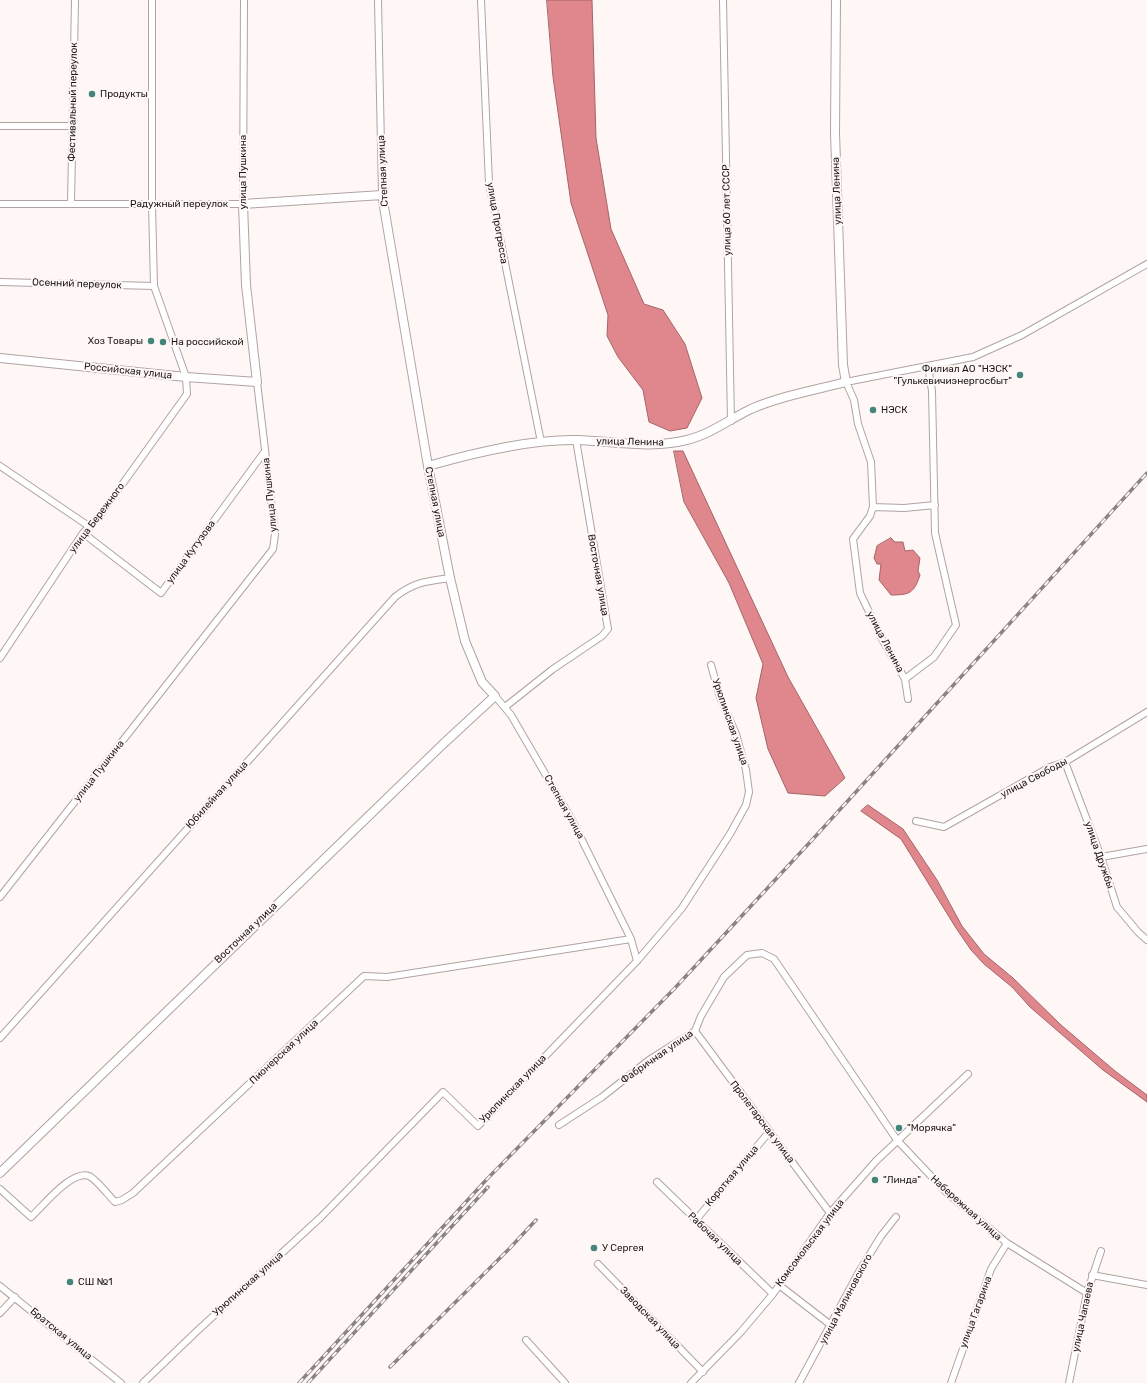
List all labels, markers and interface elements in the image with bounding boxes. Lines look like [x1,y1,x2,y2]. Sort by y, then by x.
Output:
street label: Фестивальный переулок [66,42,80,162]
place label: Продукты [100,88,148,100]
marker: Продукты [87,89,97,99]
street label: улица Пушкина [237,135,249,209]
street label: Степная улица [375,135,391,207]
street label: улица Ленина [830,157,844,225]
street label: улица 60 лет СССР [720,164,734,256]
street label: улица Прогресса [484,181,510,265]
street label: Радужный переулок [130,198,228,210]
street label: Осенний переулок [32,276,122,292]
place label: Хоз Товары [88,335,143,347]
marker: Хоз Товары [146,336,156,346]
place label: На российской [171,336,243,348]
marker: На российской [158,337,168,347]
street label: Российская улица [83,360,173,382]
place label: Филиал АО "НЭСК" "Гулькевичиэнергосбыт" [893,363,1012,386]
marker: Филиал АО "НЭСК" "Гулькевичиэнергосбыт" [1015,370,1025,380]
place label: НЭСК [881,404,908,416]
marker: НЭСК [868,405,878,415]
street label: улица Ленина [596,435,664,449]
street label: улица Пушкина [260,457,280,533]
street label: Степная улица [422,466,448,538]
street label: улица Бережного [67,481,127,555]
street label: улица Кутузова [164,518,218,586]
street label: Восточная улица [585,533,611,617]
street label: улица Ленина [864,609,906,675]
street label: Урюпинская улица [710,677,750,767]
street label: улица Пушкина [71,738,127,804]
street label: улица Свободы [999,755,1069,801]
street label: Юбилейная улица [183,759,251,831]
street label: Степная улица [541,773,587,841]
street label: улица Дружбы [1082,820,1116,890]
street label: Восточная улица [212,900,280,966]
street label: Пионерская улица [247,1017,321,1087]
street label: Фабричная улица [618,1028,696,1086]
street label: Урюпинская улица [477,1052,549,1126]
street label: Пролетарская улица [727,1079,797,1165]
place label: "Морячка" [907,1122,956,1134]
marker: "Морячка" [894,1123,904,1133]
street label: Короткая улица [703,1143,761,1209]
street label: Набережная улица [928,1173,1004,1243]
place label: "Линда" [883,1174,921,1186]
marker: "Линда" [870,1175,880,1185]
street label: Комсомольская улица [773,1197,847,1289]
street label: Рабочая улица [685,1210,745,1268]
place label: У Сергея [602,1242,644,1254]
marker: У Сергея [589,1243,599,1253]
street label: Урюпинская улица [210,1249,286,1319]
street label: улица Малиновского [817,1252,875,1346]
street label: улица Гагарина [957,1275,995,1349]
place label: СШ №1 [78,1276,113,1288]
marker: СШ №1 [65,1277,75,1287]
street label: улица Чапаева [1070,1281,1096,1353]
street label: Заводская улица [617,1284,683,1352]
street label: Братская улица [28,1305,94,1363]

